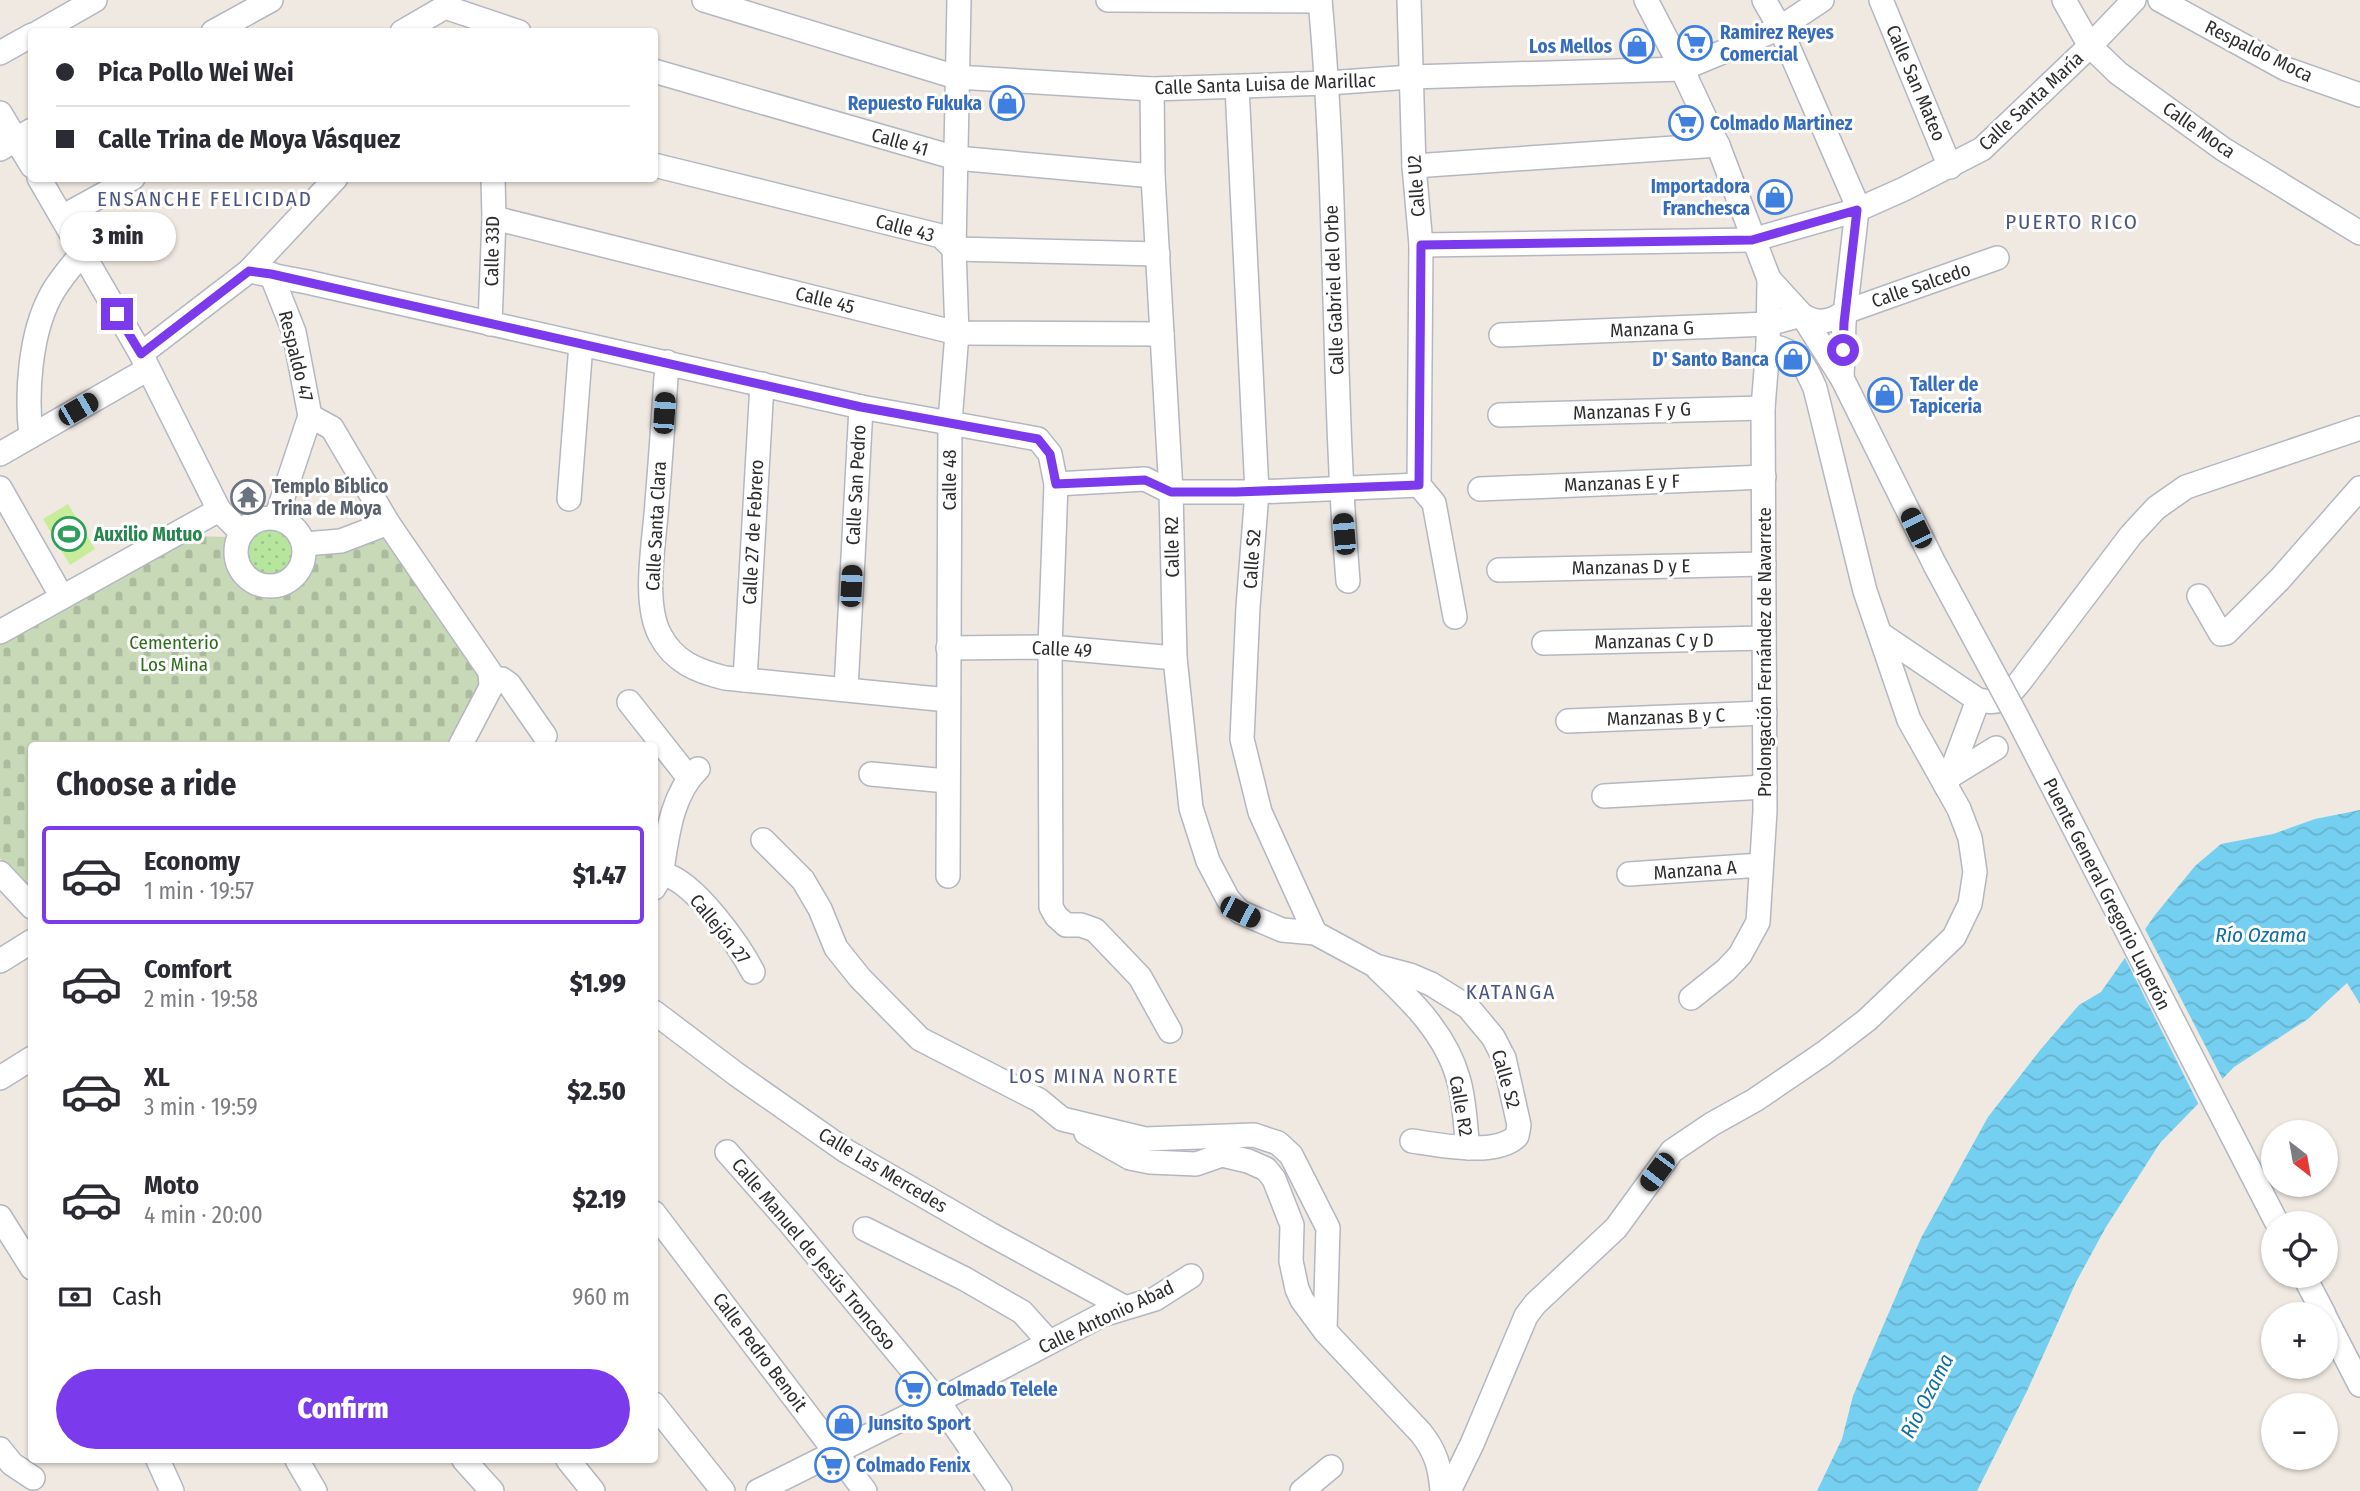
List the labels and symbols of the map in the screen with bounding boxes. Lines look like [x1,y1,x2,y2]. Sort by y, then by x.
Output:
street label: Respaldo Moca [2201,15,2317,87]
place label: Ramirez Reyes Comercial [1720,21,1835,66]
street label: Calle San Mateo [1881,22,1951,144]
supermarket icon: Ramirez Reyes Comercial [1676,24,1714,62]
shop icon: Los Mellos [1618,27,1656,65]
place label: Los Mellos [1529,35,1613,58]
street label: Calle Santa María [1974,47,2088,155]
street label: Calle Santa Luisa de Marillac [1154,69,1376,99]
shop icon: Repuesto Fukuka [988,84,1026,122]
place label: Repuesto Fukuka [848,92,982,115]
street label: Calle Moca [2158,97,2240,163]
supermarket icon: Colmado Martinez [1667,104,1705,142]
place label: Colmado Martinez [1710,112,1852,135]
street label: Calle 41 [869,123,931,161]
street label: Calle U2 [1402,154,1430,218]
place label: Importadora Franchesca [1651,175,1750,220]
shop icon: Importadora Franchesca [1756,178,1794,216]
district label: ENSANCHE FELICIDAD [97,186,313,212]
street label: Calle Gabriel del Orbe [1320,205,1348,375]
street label: Calle 43 [873,209,937,247]
district label: PUERTO RICO [2005,209,2139,235]
callout: 3 min [59,212,175,262]
street label: Calle 33D [480,216,504,286]
street label: Calle Salcedo [1868,257,1974,313]
street label: Calle 45 [793,282,857,318]
route end [101,298,133,330]
street label: Respaldo 47 [274,308,318,404]
street label: Manzana G [1610,316,1694,342]
route start [1827,334,1859,366]
shop icon: D' Santo Banca [1774,340,1812,378]
place label: D' Santo Banca [1652,348,1769,371]
place label: Taller de Tapiceria [1910,373,1982,418]
shop icon: Taller de Tapiceria [1866,376,1904,414]
car [55,389,102,429]
car [653,391,676,435]
street label: Manzanas F y G [1573,397,1691,425]
street label: Calle San Pedro [841,424,871,546]
street label: Calle 48 [938,449,961,511]
street label: Calle 27 de Febrero [738,459,768,605]
street label: Calle Santa Clara [641,460,671,592]
street label: Manzanas E y F [1564,469,1680,497]
place label: Templo Bíblico Trina de Moya [272,475,388,520]
temple icon: Templo Bíblico Trina de Moya [229,478,267,516]
car [1898,505,1935,551]
street label: Prolongación Fernández de Navarrete [1753,507,1776,797]
car [1332,512,1357,556]
sports icon: Auxilio Mutuo [50,515,88,553]
street label: Calle R2 [1160,516,1184,578]
place label: Auxilio Mutuo [93,523,202,546]
street label: Calle S2 [1238,528,1266,590]
street label: Manzanas D y E [1572,554,1691,580]
car [840,564,863,608]
street label: Manzanas C y D [1594,628,1714,654]
park label: Cementerio Los Mina [129,631,219,676]
street label: Calle 49 [1031,636,1093,662]
street label: Manzanas B y C [1606,703,1726,731]
street label: Puente General Gregorio Luperón [2038,774,2176,1014]
street label: Manzana A [1653,856,1737,884]
street label: Callejón 27 [685,889,755,969]
car [1217,893,1264,931]
water label: Río Ozama [2215,922,2307,948]
district label: KATANGA [1466,979,1556,1005]
street label: Calle S2 [1487,1047,1525,1111]
district label: LOS MINA NORTE [1009,1063,1179,1089]
street label: Calle R2 [1444,1074,1478,1138]
north arrow [2261,1120,2338,1197]
street label: Calle Las Mercedes [814,1122,952,1218]
car [1636,1149,1679,1195]
street label: Calle Manuel de Jesús Troncoso [727,1153,901,1355]
street label: Calle Antonio Abad [1035,1276,1177,1358]
street label: Calle Pedro Benoit [708,1288,813,1417]
water label: Río Ozama [1895,1349,1959,1443]
supermarket icon: Colmado Telele [894,1370,932,1408]
place label: Colmado Telele [937,1378,1058,1401]
shop icon: Junsito Sport [825,1404,863,1442]
place label: Junsito Sport [867,1412,971,1435]
supermarket icon: Colmado Fenix [813,1446,851,1484]
place label: Colmado Fenix [856,1454,972,1477]

